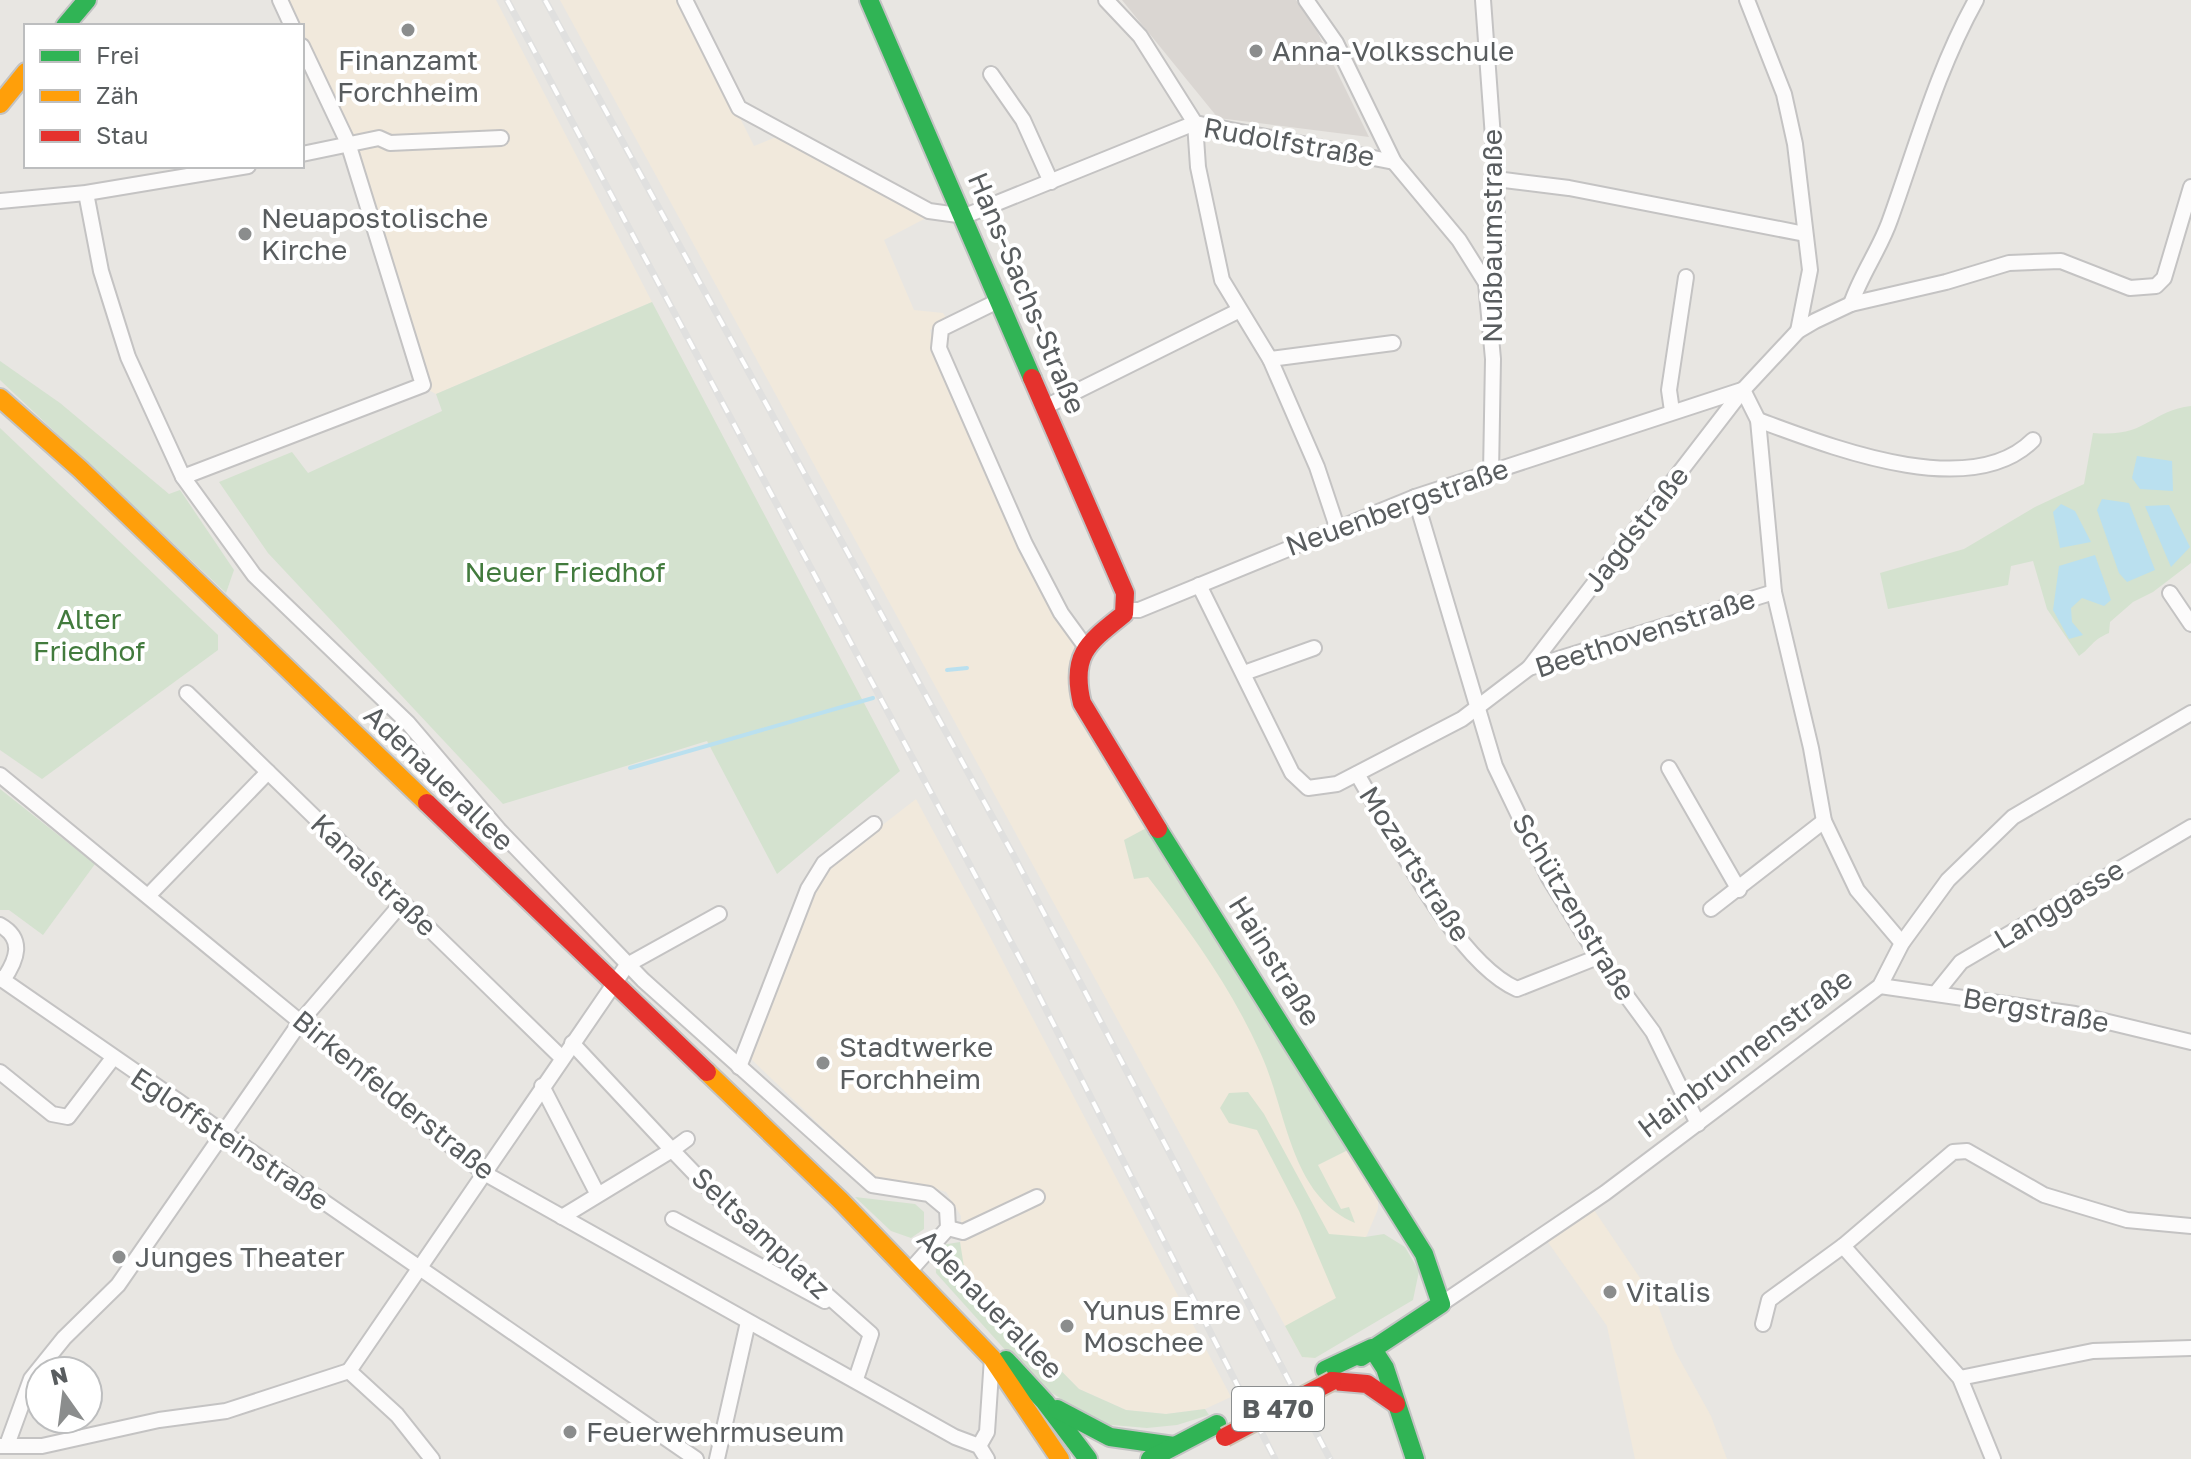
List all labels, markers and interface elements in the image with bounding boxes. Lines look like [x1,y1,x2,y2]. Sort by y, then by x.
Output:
marker: Finanzamt Forchheim [399,21,417,39]
legend [24,24,304,168]
place label: Anna-Volksschule [1272,34,1514,67]
text: Frei [96,40,140,69]
marker: Anna-Volksschule [1247,42,1265,60]
place label: Finanzamt Forchheim [337,43,479,108]
text: Zäh [96,80,139,109]
street label: Rudolfstraße [1201,110,1377,173]
text: Stau [96,120,149,149]
street label: Nußbaumstraße [1475,129,1508,343]
street label: Hans-Sachs-Straße [962,167,1093,418]
place label: Neuapostolische Kirche [261,201,488,266]
marker: Neuapostolische Kirche [236,225,254,243]
street label: Neuenbergstraße [1281,451,1513,562]
street label: Jagdstraße [1576,459,1695,598]
park label: Neuer Friedhof [464,555,666,588]
street label: Beethovenstraße [1531,581,1759,684]
park label: Alter Friedhof [33,602,145,667]
street label: Adenauerallee [358,698,521,857]
street label: Mozartstraße [1353,780,1478,948]
street label: Kanalstraße [305,807,444,943]
street label: Schützenstraße [1506,807,1643,1006]
street label: Langgasse [1988,852,2130,955]
street label: Hainstraße [1223,890,1328,1032]
street label: Hainbrunnenstraße [1631,961,1858,1144]
street label: Bergstraße [1960,980,2112,1039]
street label: Birkenfelderstraße [287,1003,502,1186]
place label: Stadtwerke Forchheim [839,1030,993,1095]
marker: Stadtwerke Forchheim [814,1054,832,1072]
street label: Egloffsteinstraße [125,1060,336,1217]
street label: Seltsamplatz [685,1160,837,1305]
street label: Adenauerallee [911,1222,1070,1385]
place label: Junges Theater [135,1240,345,1273]
marker: Junges Theater [110,1248,128,1266]
place label: Vitalis [1626,1275,1711,1308]
marker: Vitalis [1601,1283,1619,1301]
place label: Yunus Emre Moschee [1083,1293,1241,1358]
marker: Yunus Emre Moschee [1058,1317,1076,1335]
north arrow [24,1355,104,1435]
text: N [48,1360,70,1390]
road number: B 470 [1232,1387,1324,1431]
place label: Feuerwehrmuseum [586,1415,845,1448]
marker: Feuerwehrmuseum [561,1423,579,1441]

